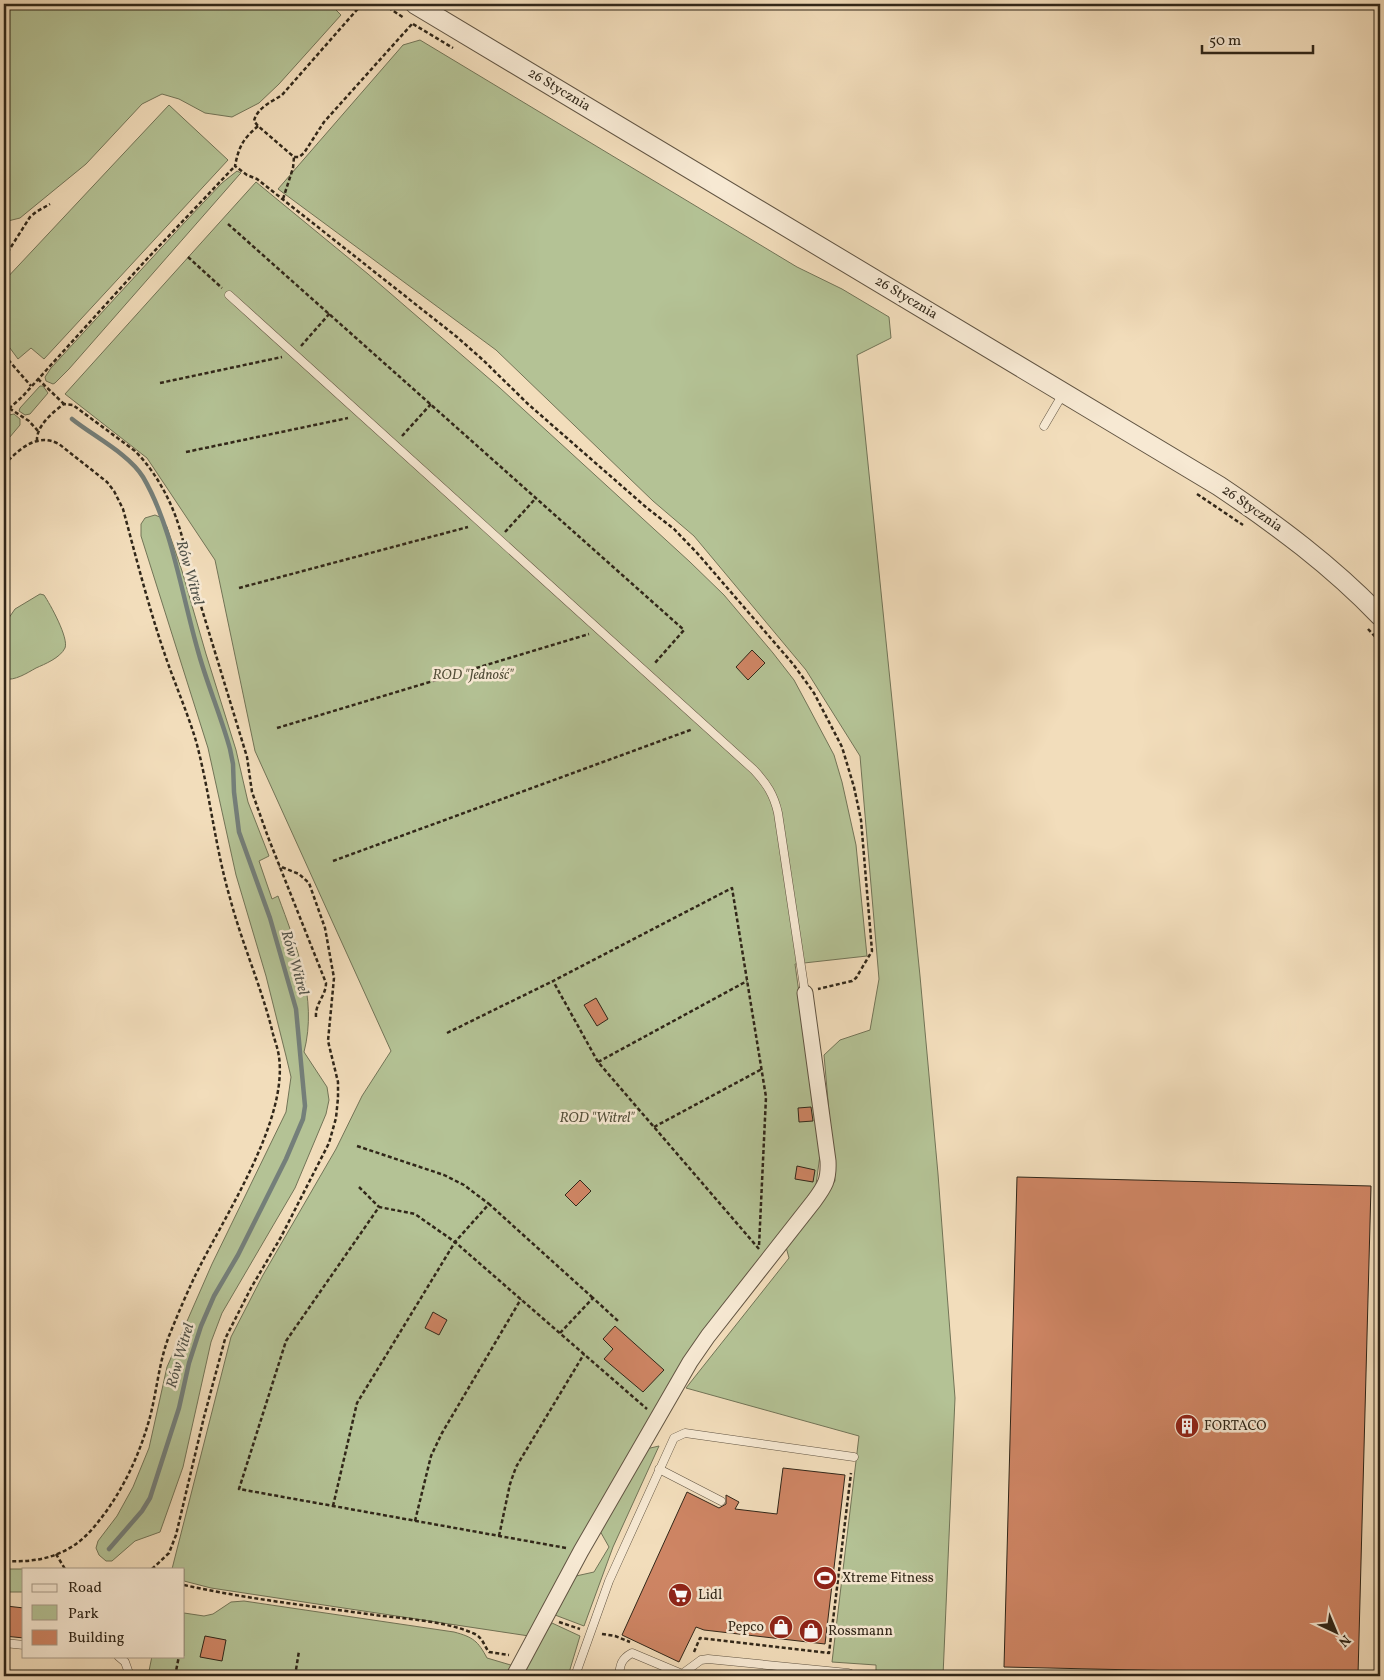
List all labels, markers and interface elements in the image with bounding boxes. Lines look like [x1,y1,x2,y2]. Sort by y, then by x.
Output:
scale bar [1202,22,1313,54]
text: 50 m [1209,31,1241,52]
street label: 26 Stycznia [524,64,594,116]
street label: 26 Stycznia [871,272,941,324]
street label: 26 Stycznia [1218,481,1286,537]
water label: Rów Witrel [170,538,208,608]
park label: ROD "Jedność" [433,666,515,685]
water label: Rów Witrel [275,928,313,998]
park label: ROD "Witrel" [559,1109,636,1128]
water label: Rów Witrel [162,1321,200,1391]
building icon: FORTACO [1174,1413,1200,1439]
place label: FORTACO [1204,1417,1267,1436]
sports icon: Xtreme Fitness [812,1565,838,1591]
legend [22,1568,185,1658]
place label: Xtreme Fitness [842,1569,934,1588]
text: Road [68,1578,102,1599]
supermarket icon: Lidl [667,1582,693,1608]
place label: Lidl [698,1586,722,1605]
text: Park [68,1604,99,1625]
north arrow [1312,1608,1362,1658]
shop icon: Pepco [768,1614,794,1640]
place label: Pepco [728,1618,764,1637]
shop icon: Rossmann [798,1618,824,1644]
place label: Rossmann [828,1622,893,1641]
text: Building [68,1628,125,1649]
text: N [1334,1630,1354,1651]

